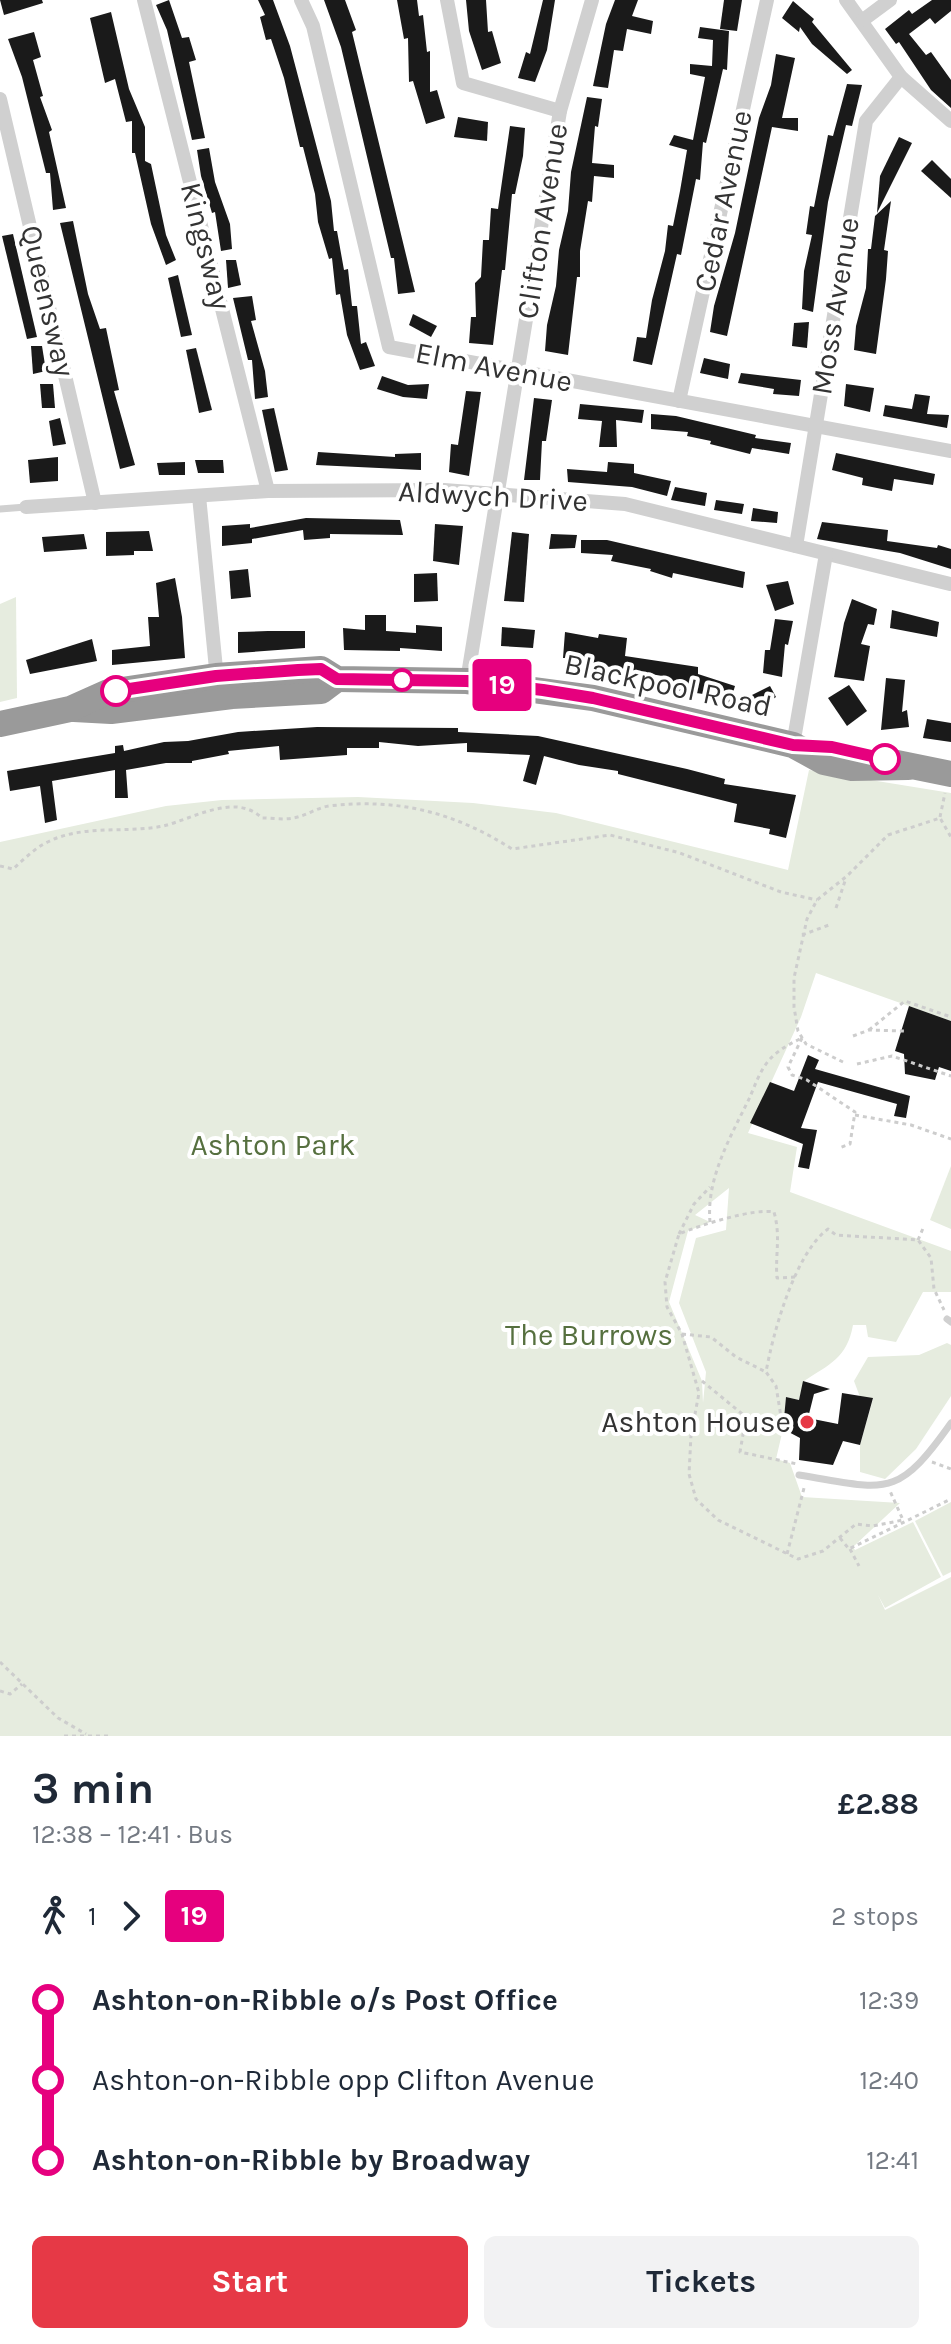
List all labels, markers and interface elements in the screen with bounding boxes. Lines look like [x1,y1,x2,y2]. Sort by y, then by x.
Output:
street label: Cedar Avenue [686,107,760,295]
street label: Clifton Avenue [509,121,575,321]
street label: Kingsway [173,178,239,314]
street label: Moss Avenue [803,215,867,397]
street label: Queensway [13,222,83,380]
street label: Elm Avenue [412,334,576,400]
street label: Aldwych Drive [397,473,589,519]
street label: Blackpool Road [561,645,775,725]
line badge: 19 [466,659,538,711]
text: 19 [488,668,516,701]
unlabelled marker [391,669,413,691]
unlabelled marker [101,676,131,706]
unlabelled marker [870,744,900,774]
park label: Ashton Park [191,1127,355,1163]
park label: The Burrows [505,1317,673,1353]
place label: Ashton House [601,1404,791,1440]
marker: Ashton House [798,1413,816,1431]
text: 3 min [32,1763,154,1814]
text: £2.88 [838,1786,919,1822]
text: 12:38 – 12:41 · Bus [32,1819,233,1850]
icon: walk [32,1894,76,1938]
icon: forward [109,1894,153,1938]
text: 19 [181,1899,208,1932]
text: 1 [88,1901,97,1932]
text: 2 stops [831,1901,919,1932]
text: Ashton-on-Ribble o/s Post Office [92,1982,558,2018]
text: 12:39 [859,1985,919,2016]
text: Ashton-on-Ribble opp Clifton Avenue [92,2062,594,2098]
text: 12:40 [859,2065,919,2096]
text: Ashton-on-Ribble by Broadway [92,2142,530,2178]
text: 12:41 [866,2145,919,2176]
button: Start [32,2236,468,2328]
button: Tickets [484,2236,919,2328]

